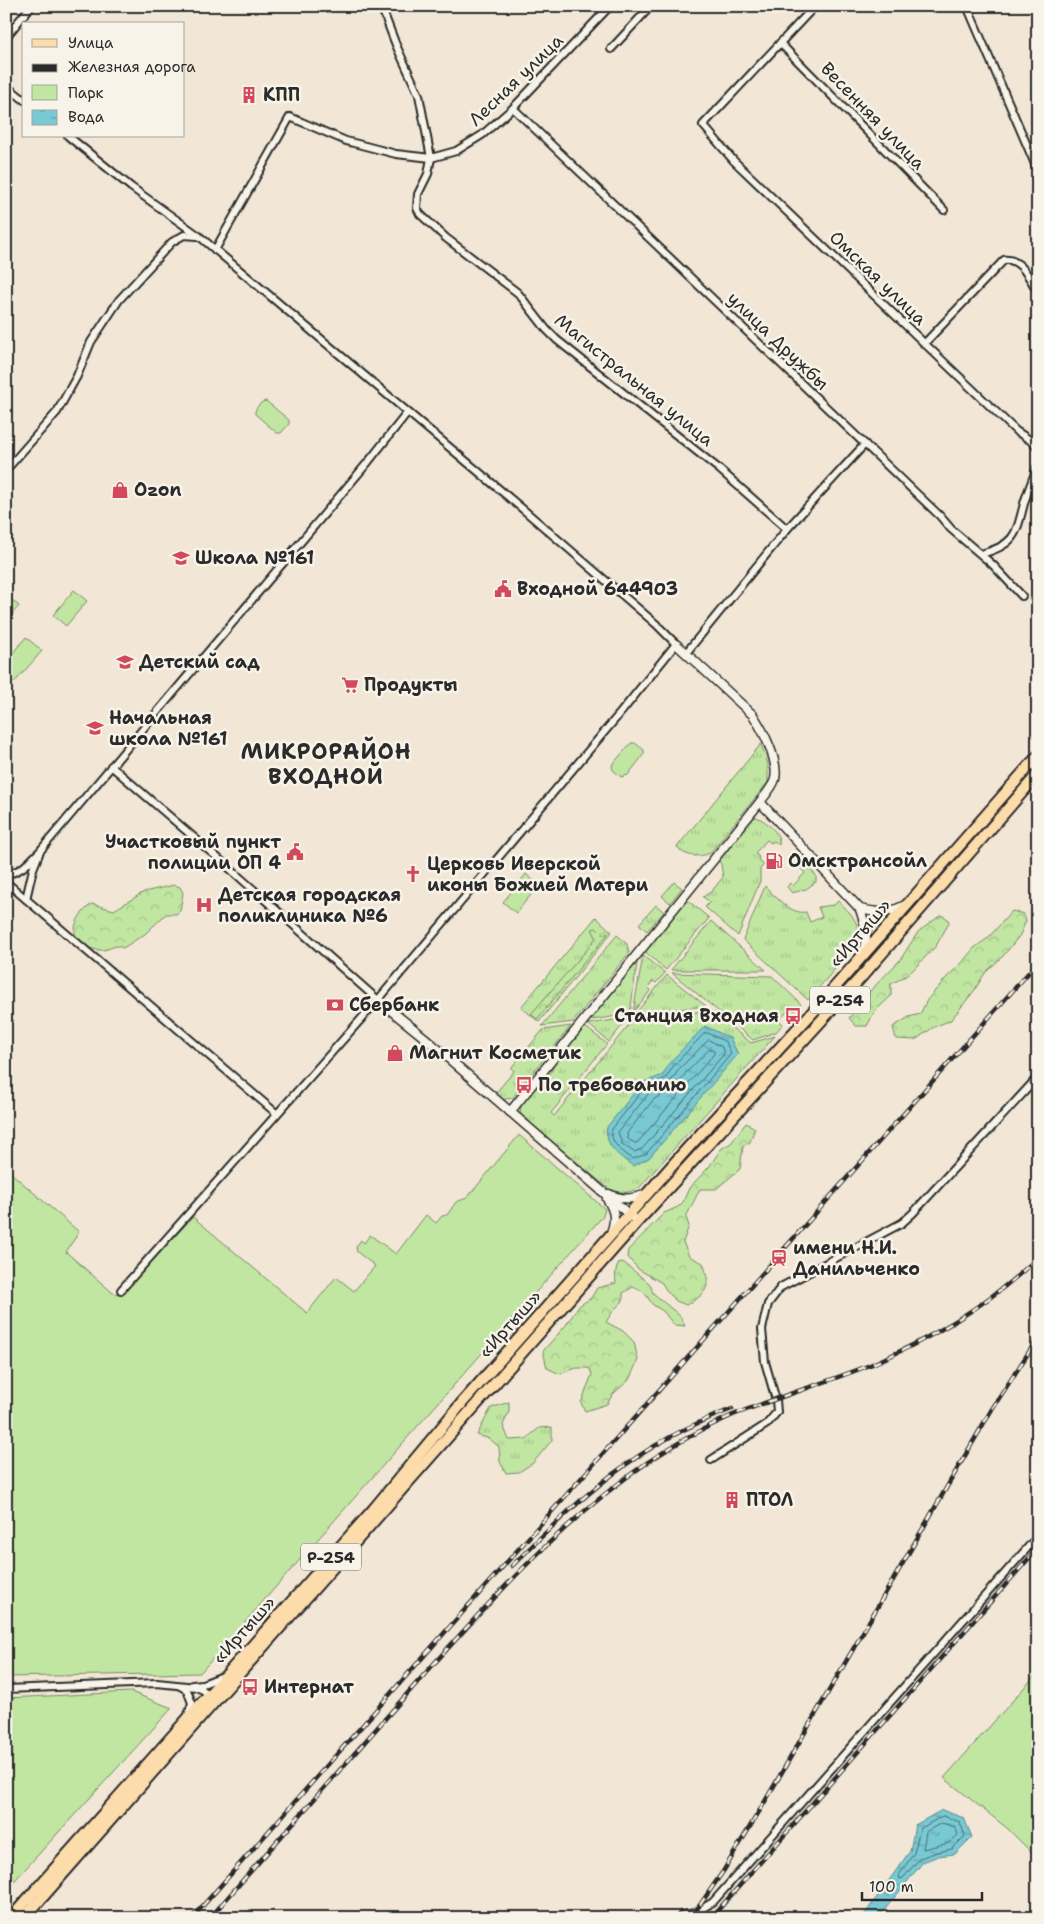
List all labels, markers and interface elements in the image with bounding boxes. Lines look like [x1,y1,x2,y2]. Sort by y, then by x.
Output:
legend [22,22,185,138]
street label: Лесная улица [464,29,568,131]
text: Улица [68,33,114,53]
text: Железная дорога [68,57,196,77]
street label: Весенняя улица [815,57,931,175]
text: Парк [68,83,104,103]
place label: КПП [263,83,300,107]
building icon: КПП [239,85,259,105]
text: Вода [68,107,105,127]
street label: Омская улица [824,225,932,331]
street label: улица Дружбы [722,287,834,395]
street label: Магистральная улица [549,308,719,452]
place label: Ozon [134,478,181,502]
shop icon: Ozon [110,480,130,500]
place label: Школа №161 [195,546,314,570]
school or university icon: Школа №161 [171,548,191,568]
place label: Входной 644903 [517,577,678,601]
public building icon: Входной 644903 [493,579,513,599]
place label: Детский сад [139,650,260,674]
school or university icon: Детский сад [115,652,135,672]
place label: Продукты [364,673,458,697]
supermarket icon: Продукты [340,675,360,695]
place label: Начальная школа №161 [109,706,227,751]
school or university icon: Начальная школа №161 [85,718,105,738]
district label: МИКРОРАЙОН ВХОДНОЙ [241,736,412,791]
place label: Участковый пункт полиции ОП 4 [105,830,281,875]
public building icon: Участковый пункт полиции ОП 4 [285,842,305,862]
place label: Омсктрансойл [788,849,927,873]
fuel station icon: Омсктрансойл [764,851,784,871]
place label: Церковь Иверской иконы Божией Матери [427,852,649,897]
church icon: Церковь Иверской иконы Божией Матери [403,864,423,884]
place label: Детская городская поликлиника №6 [218,883,401,928]
street label: «Иртыш» [824,894,896,972]
hospital icon: Детская городская поликлиника №6 [194,895,214,915]
road number: Р-254 [810,986,870,1014]
place label: Сбербанк [349,993,439,1017]
bank icon: Сбербанк [325,995,345,1015]
place label: Станция Входная [614,1004,779,1028]
bus stop icon: Станция Входная [783,1006,803,1026]
place label: Магнит Косметик [409,1041,581,1065]
shop icon: Магнит Косметик [385,1043,405,1063]
place label: По требованию [538,1073,686,1097]
bus stop icon: По требованию [514,1075,534,1095]
place label: имени Н.И. Данильченко [793,1236,920,1281]
station icon: имени Н.И. Данильченко [769,1248,789,1268]
street label: «Иртыш» [473,1285,547,1363]
place label: ПТОЛ [746,1488,794,1512]
building icon: ПТОЛ [722,1490,742,1510]
road number: Р-254 [301,1544,361,1570]
street label: «Иртыш» [207,1591,281,1669]
place label: Интернат [264,1675,354,1699]
bus stop icon: Интернат [240,1677,260,1697]
scale bar [862,1869,982,1901]
text: 100 m [869,1877,914,1897]

